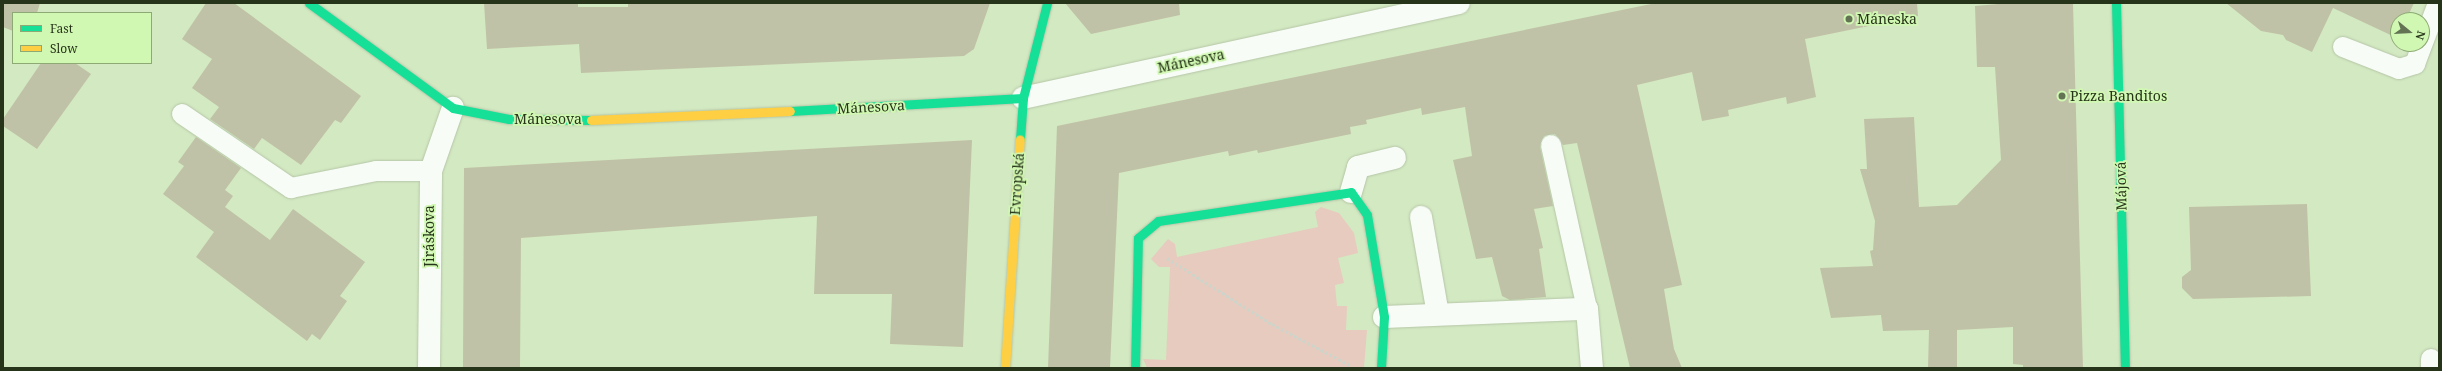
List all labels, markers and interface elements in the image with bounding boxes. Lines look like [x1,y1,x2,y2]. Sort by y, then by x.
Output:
place label: Máneska [1857,11,1917,27]
legend [12,12,152,64]
north arrow [2390,12,2430,52]
marker: Máneska [1844,14,1854,24]
text: Fast [50,20,73,37]
text: N [2412,29,2429,42]
text: Slow [50,40,78,57]
street label: Mánesova [1156,46,1226,76]
place label: Pizza Banditos [2070,88,2167,104]
marker: Pizza Banditos [2057,91,2067,101]
street label: Mánesova [837,97,905,117]
street label: Mánesova [514,111,582,127]
street label: Evropská [1006,152,1028,216]
street label: Májová [2112,161,2130,211]
street label: Jiráskova [421,205,437,267]

